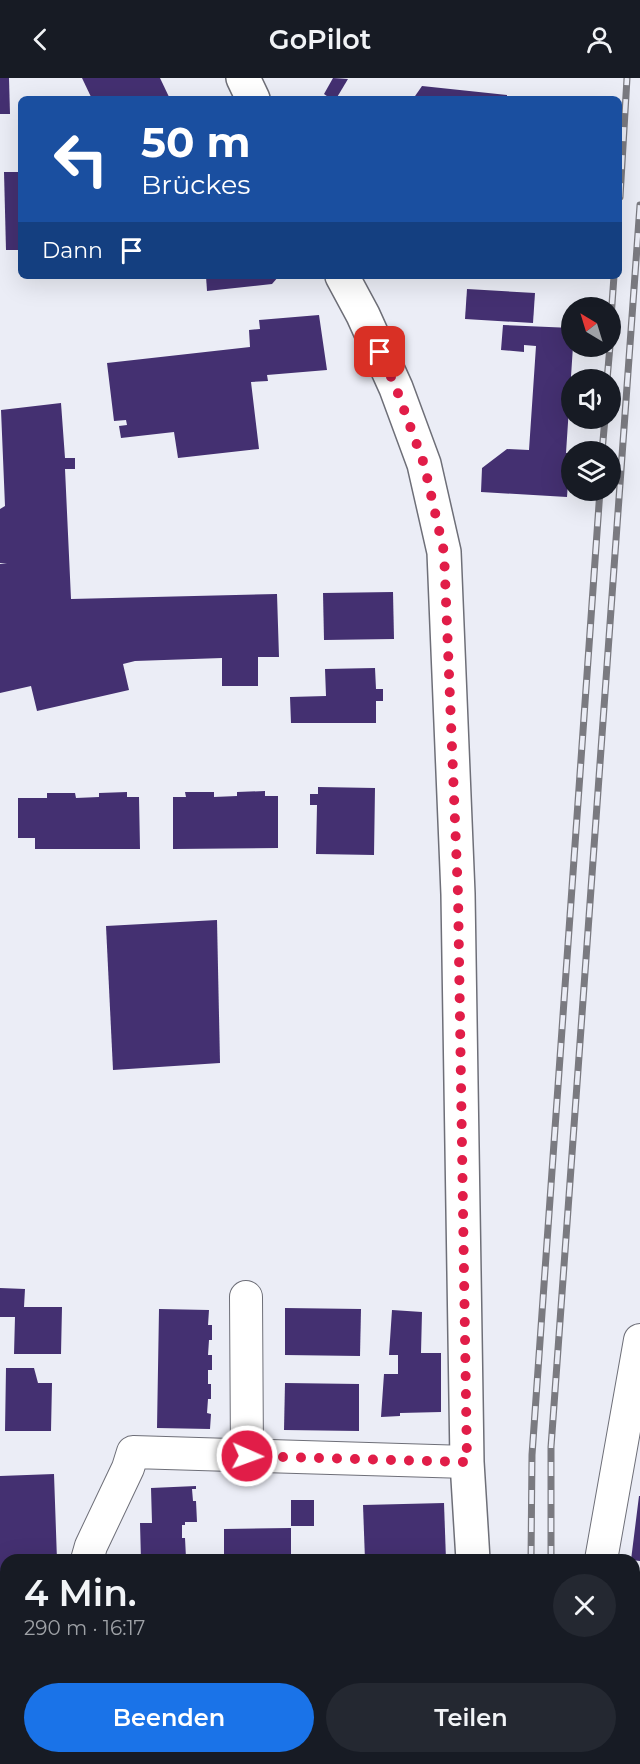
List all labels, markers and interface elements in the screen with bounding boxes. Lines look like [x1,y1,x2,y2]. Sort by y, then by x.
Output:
icon: back [24,23,57,56]
text: GoPilot [269,23,371,56]
icon: person [583,23,616,56]
text: 50 m [141,116,250,168]
icon: left [42,120,120,198]
text: Brückes [141,168,250,201]
icon: arrive [115,234,148,267]
text: Dann [42,237,103,264]
north arrow [561,297,621,357]
map controls [561,297,621,501]
pin [354,326,405,377]
icon: arrive [363,335,396,368]
button: sound [561,369,621,429]
button: layers [561,441,621,501]
position arrow [215,1424,279,1488]
text: 4 Min. [24,1571,137,1615]
button: close [553,1574,616,1637]
text: 290 m · 16:17 [24,1616,145,1640]
button: Beenden [24,1683,314,1752]
button: Teilen [326,1683,616,1752]

